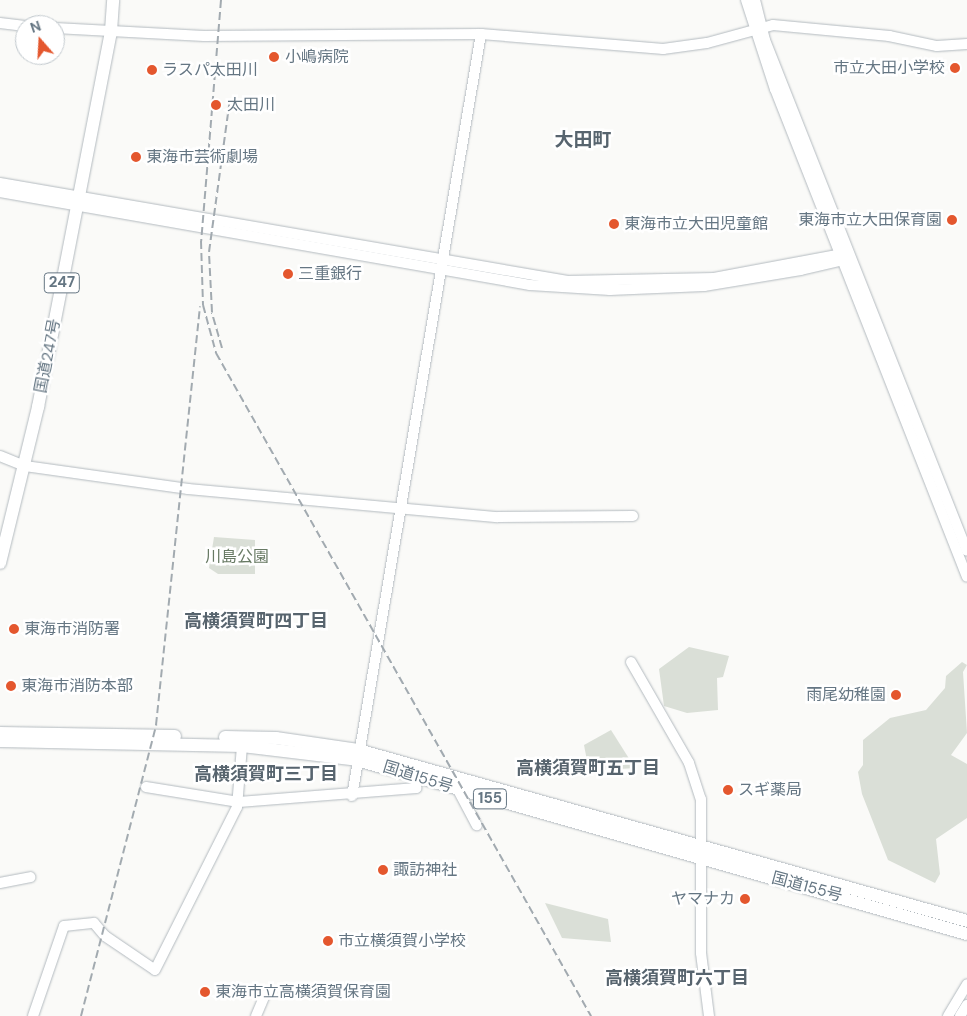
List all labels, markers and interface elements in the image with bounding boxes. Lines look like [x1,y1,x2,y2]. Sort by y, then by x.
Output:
north arrow [15,15,65,65]
text: N [28,17,43,37]
place label: 小嶋病院 [285,47,349,67]
marker: 小嶋病院 [267,50,281,64]
place label: 市立大田小学校 [833,58,945,78]
place label: ラスパ太田川 [162,60,258,80]
marker: 市立大田小学校 [949,62,961,74]
marker: ラスパ太田川 [146,64,158,76]
place label: 太田川 [227,95,275,115]
marker: 太田川 [209,98,223,112]
district label: 大田町 [555,129,611,151]
place label: 東海市芸術劇場 [146,147,258,167]
marker: 東海市芸術劇場 [130,151,142,163]
place label: 東海市立大田保育園 [798,210,942,230]
place label: 東海市立大田児童館 [624,214,768,234]
marker: 東海市立大田保育園 [946,214,958,226]
marker: 東海市立大田児童館 [608,218,620,230]
place label: 三重銀行 [298,264,362,284]
marker: 三重銀行 [282,268,294,280]
road number: 247 [43,270,81,296]
street label: 国道247号 [31,317,65,395]
park label: 川島公園 [205,547,269,567]
district label: 高横須賀町四丁目 [184,610,328,632]
place label: 東海市消防署 [24,619,120,639]
marker: 東海市消防署 [8,623,20,635]
place label: 東海市消防本部 [21,676,133,696]
marker: 東海市消防本部 [5,680,17,692]
place label: 雨尾幼稚園 [806,685,886,705]
marker: 雨尾幼稚園 [890,689,902,701]
street label: 国道155号 [381,757,455,797]
district label: 高横須賀町五丁目 [516,757,660,779]
district label: 高横須賀町三丁目 [194,763,338,785]
place label: スギ薬局 [738,780,802,800]
marker: スギ薬局 [722,784,734,796]
road number: 155 [472,786,508,812]
place label: 諏訪神社 [393,860,457,880]
marker: 諏訪神社 [377,864,389,876]
street label: 国道155号 [769,868,845,906]
place label: ヤマナカ [671,889,735,909]
marker: ヤマナカ [739,893,751,905]
place label: 市立横須賀小学校 [338,931,466,951]
marker: 市立横須賀小学校 [322,935,334,947]
district label: 高横須賀町六丁目 [605,967,749,989]
place label: 東海市立高横須賀保育園 [215,982,391,1002]
marker: 東海市立高横須賀保育園 [199,986,211,998]

